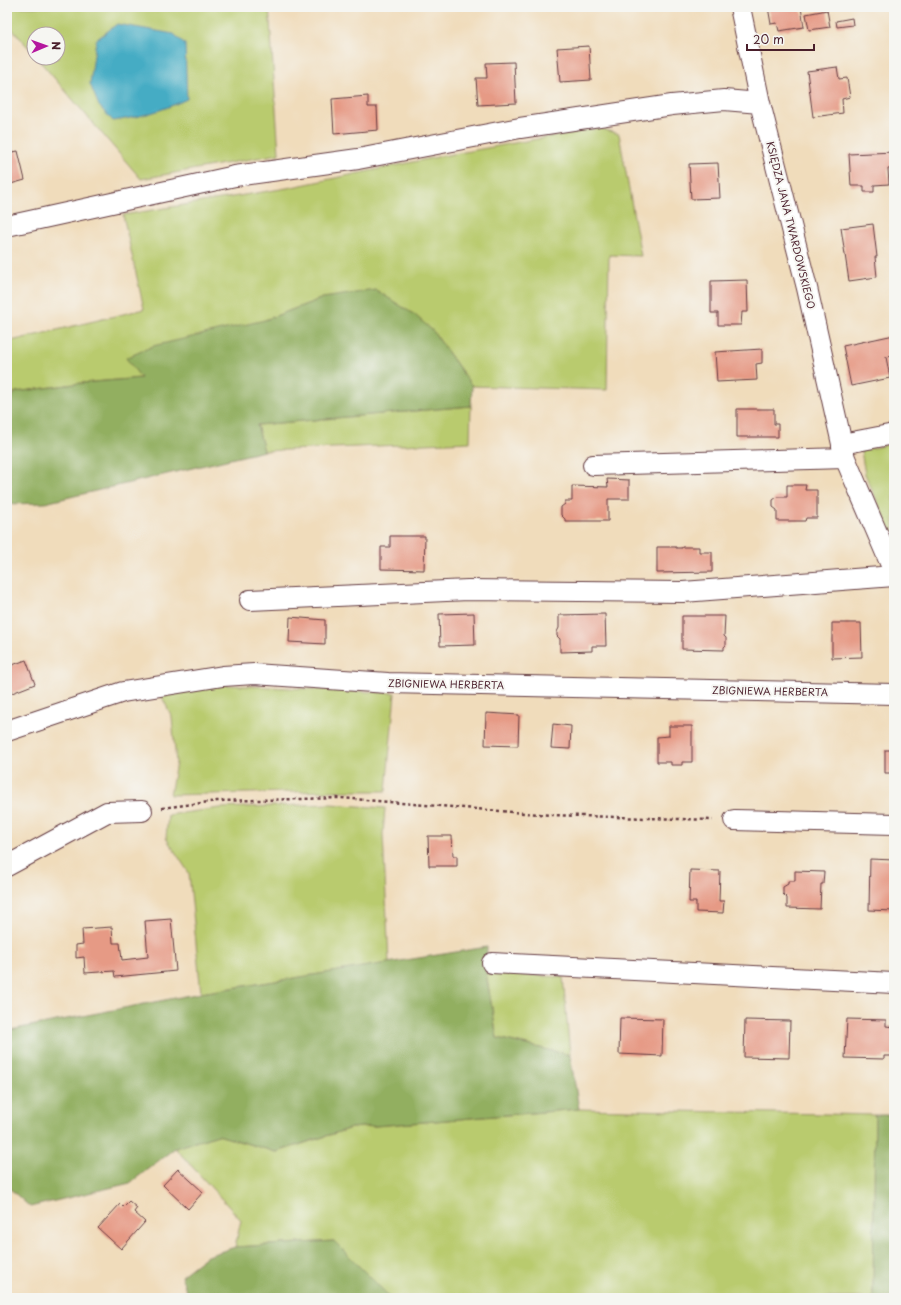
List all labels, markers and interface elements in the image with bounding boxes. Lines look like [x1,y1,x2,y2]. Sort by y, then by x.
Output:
north arrow [26,26,66,66]
scale bar [747,26,814,52]
text: 20 m [753,30,784,48]
text: N [48,41,65,51]
street label: KSIĘDZA JANA TWARDOWSKIEGO [763,139,820,310]
street label: ZBIGNIEWA HERBERTA [388,675,504,692]
street label: ZBIGNIEWA HERBERTA [712,682,828,699]

